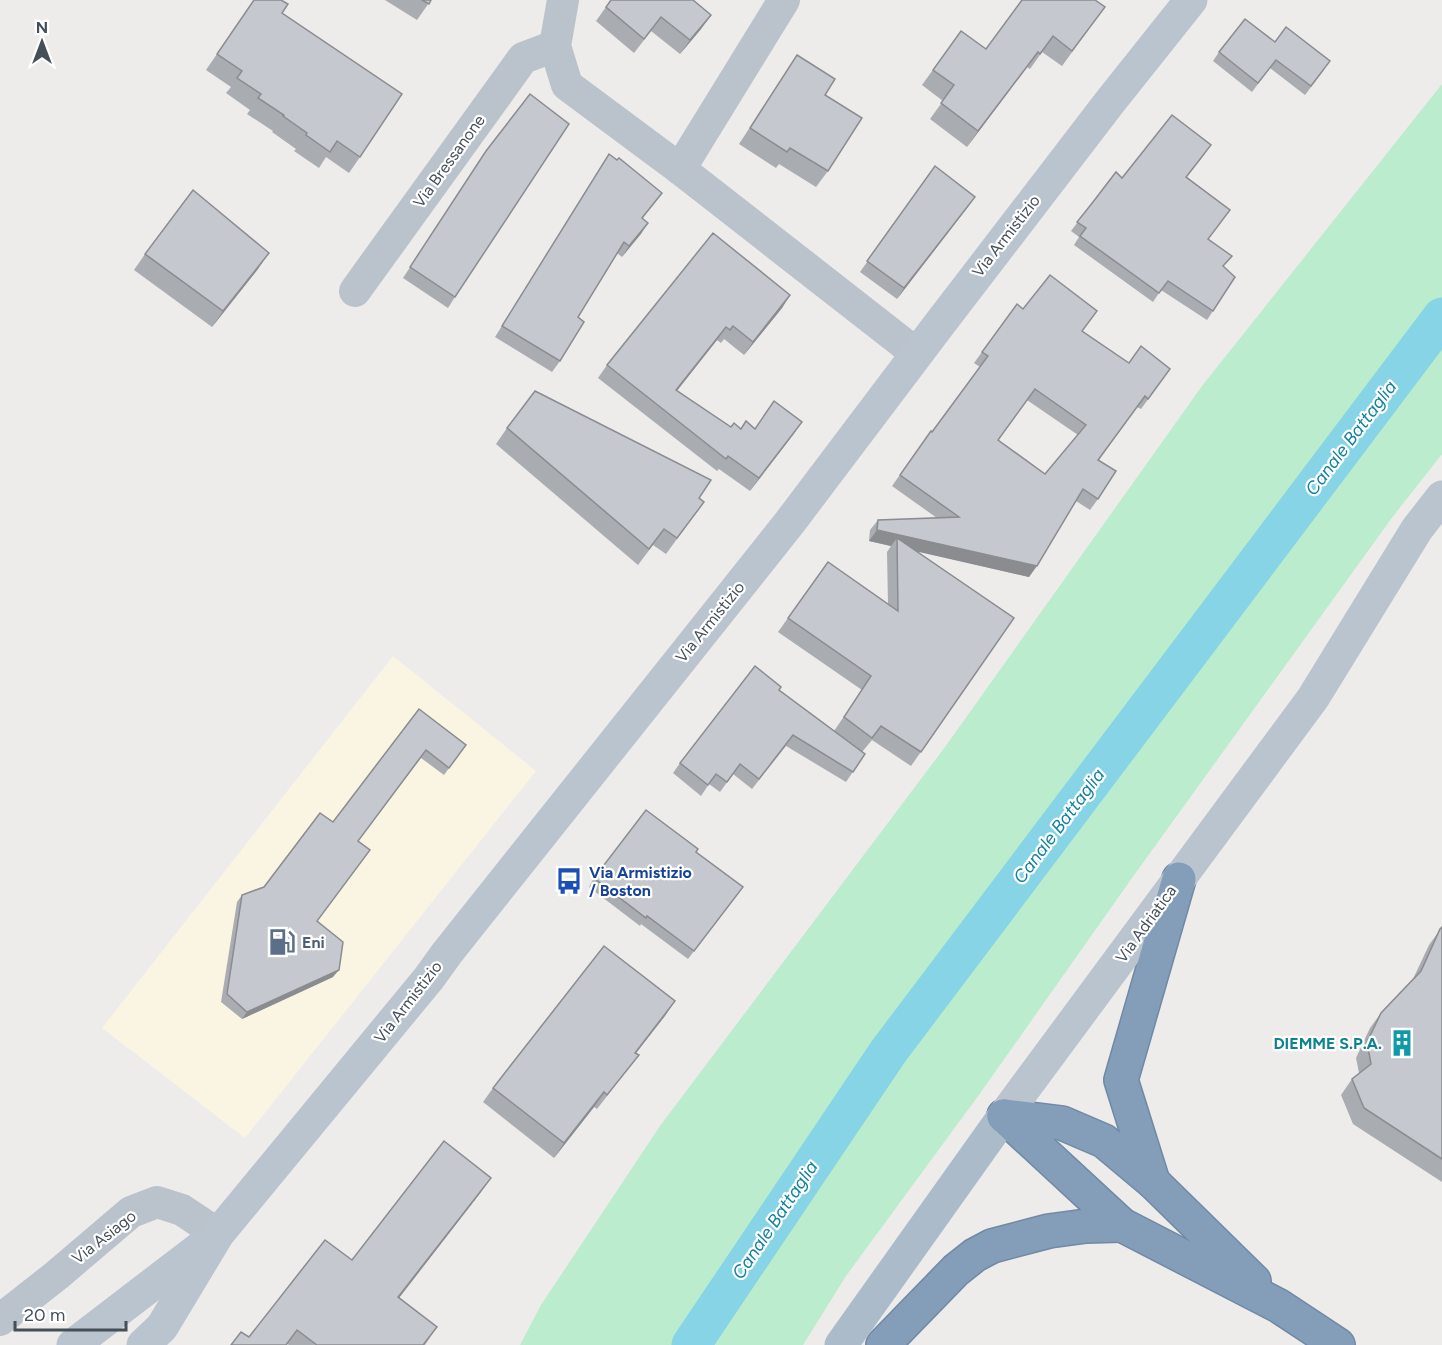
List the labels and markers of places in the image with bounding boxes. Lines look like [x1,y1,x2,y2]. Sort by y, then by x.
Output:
place label: Via Armistizio / Boston [589,863,692,900]
bus stop icon: Via Armistizio / Boston [554,866,584,896]
fuel station icon: Eni [267,927,297,957]
place label: Eni [302,933,325,952]
building icon: DIEMME S.P.A. [1387,1028,1417,1058]
place label: DIEMME S.P.A. [1273,1034,1382,1053]

